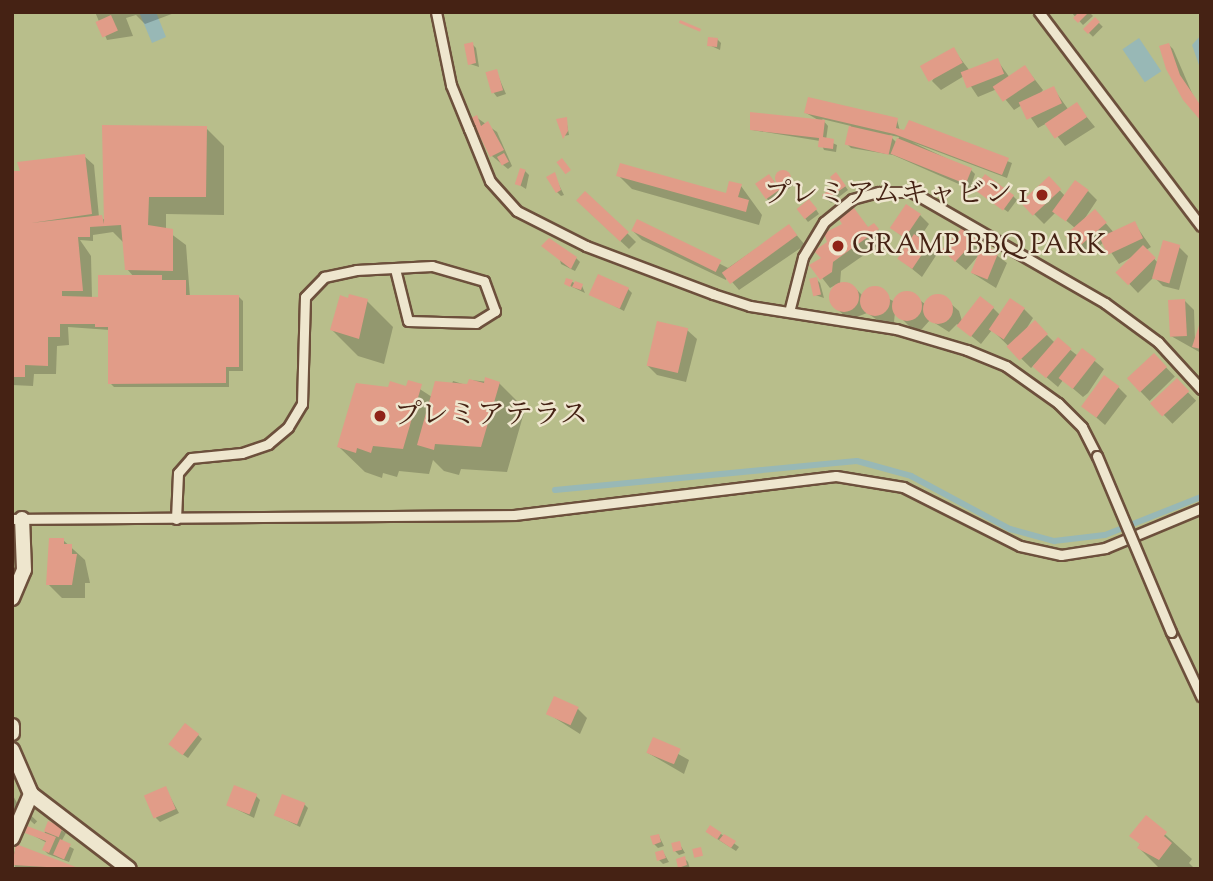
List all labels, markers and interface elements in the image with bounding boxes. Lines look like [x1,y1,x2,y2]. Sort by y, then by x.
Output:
place label: プレミアムキャビン 1 [761,178,1028,212]
marker: プレミアムキャビン 1 [1034,187,1050,203]
place label: GRAMP BBQ PARK [852,229,1106,263]
marker: GRAMP BBQ PARK [830,238,846,254]
place label: プレミアテラス [394,399,590,433]
marker: プレミアテラス [372,408,388,424]

